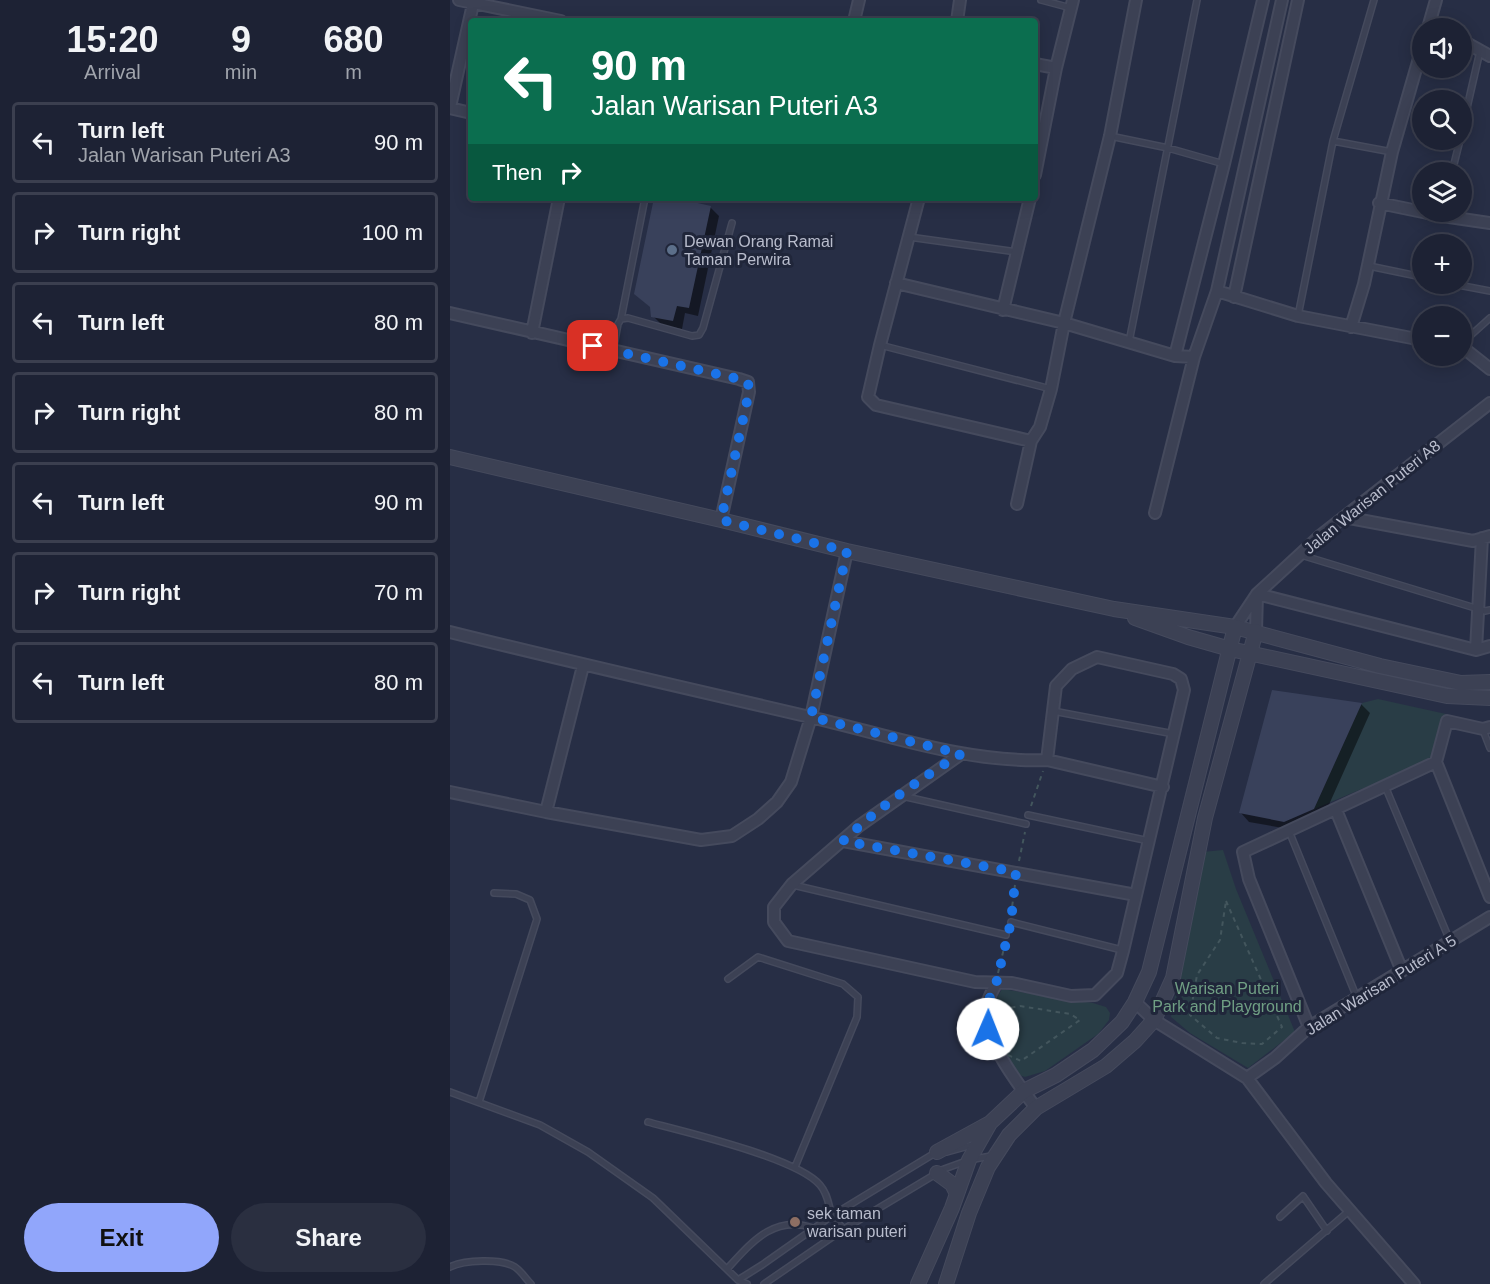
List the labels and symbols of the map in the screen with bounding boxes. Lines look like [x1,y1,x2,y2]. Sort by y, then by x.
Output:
place label: Dewan Orang Ramai Taman Perwira [684,233,833,268]
marker: Dewan Orang Ramai Taman Perwira [665,243,679,257]
pin [567,320,618,371]
street label: Jalan Warisan Puteri A8 [1301,437,1444,557]
street label: Jalan Warisan Puteri A 5 [1303,932,1459,1038]
park label: Warisan Puteri Park and Playground [1152,980,1302,1015]
position arrow [956,997,1020,1061]
place label: sek taman warisan puteri [806,1205,907,1240]
marker: sek taman warisan puteri [788,1215,802,1229]

